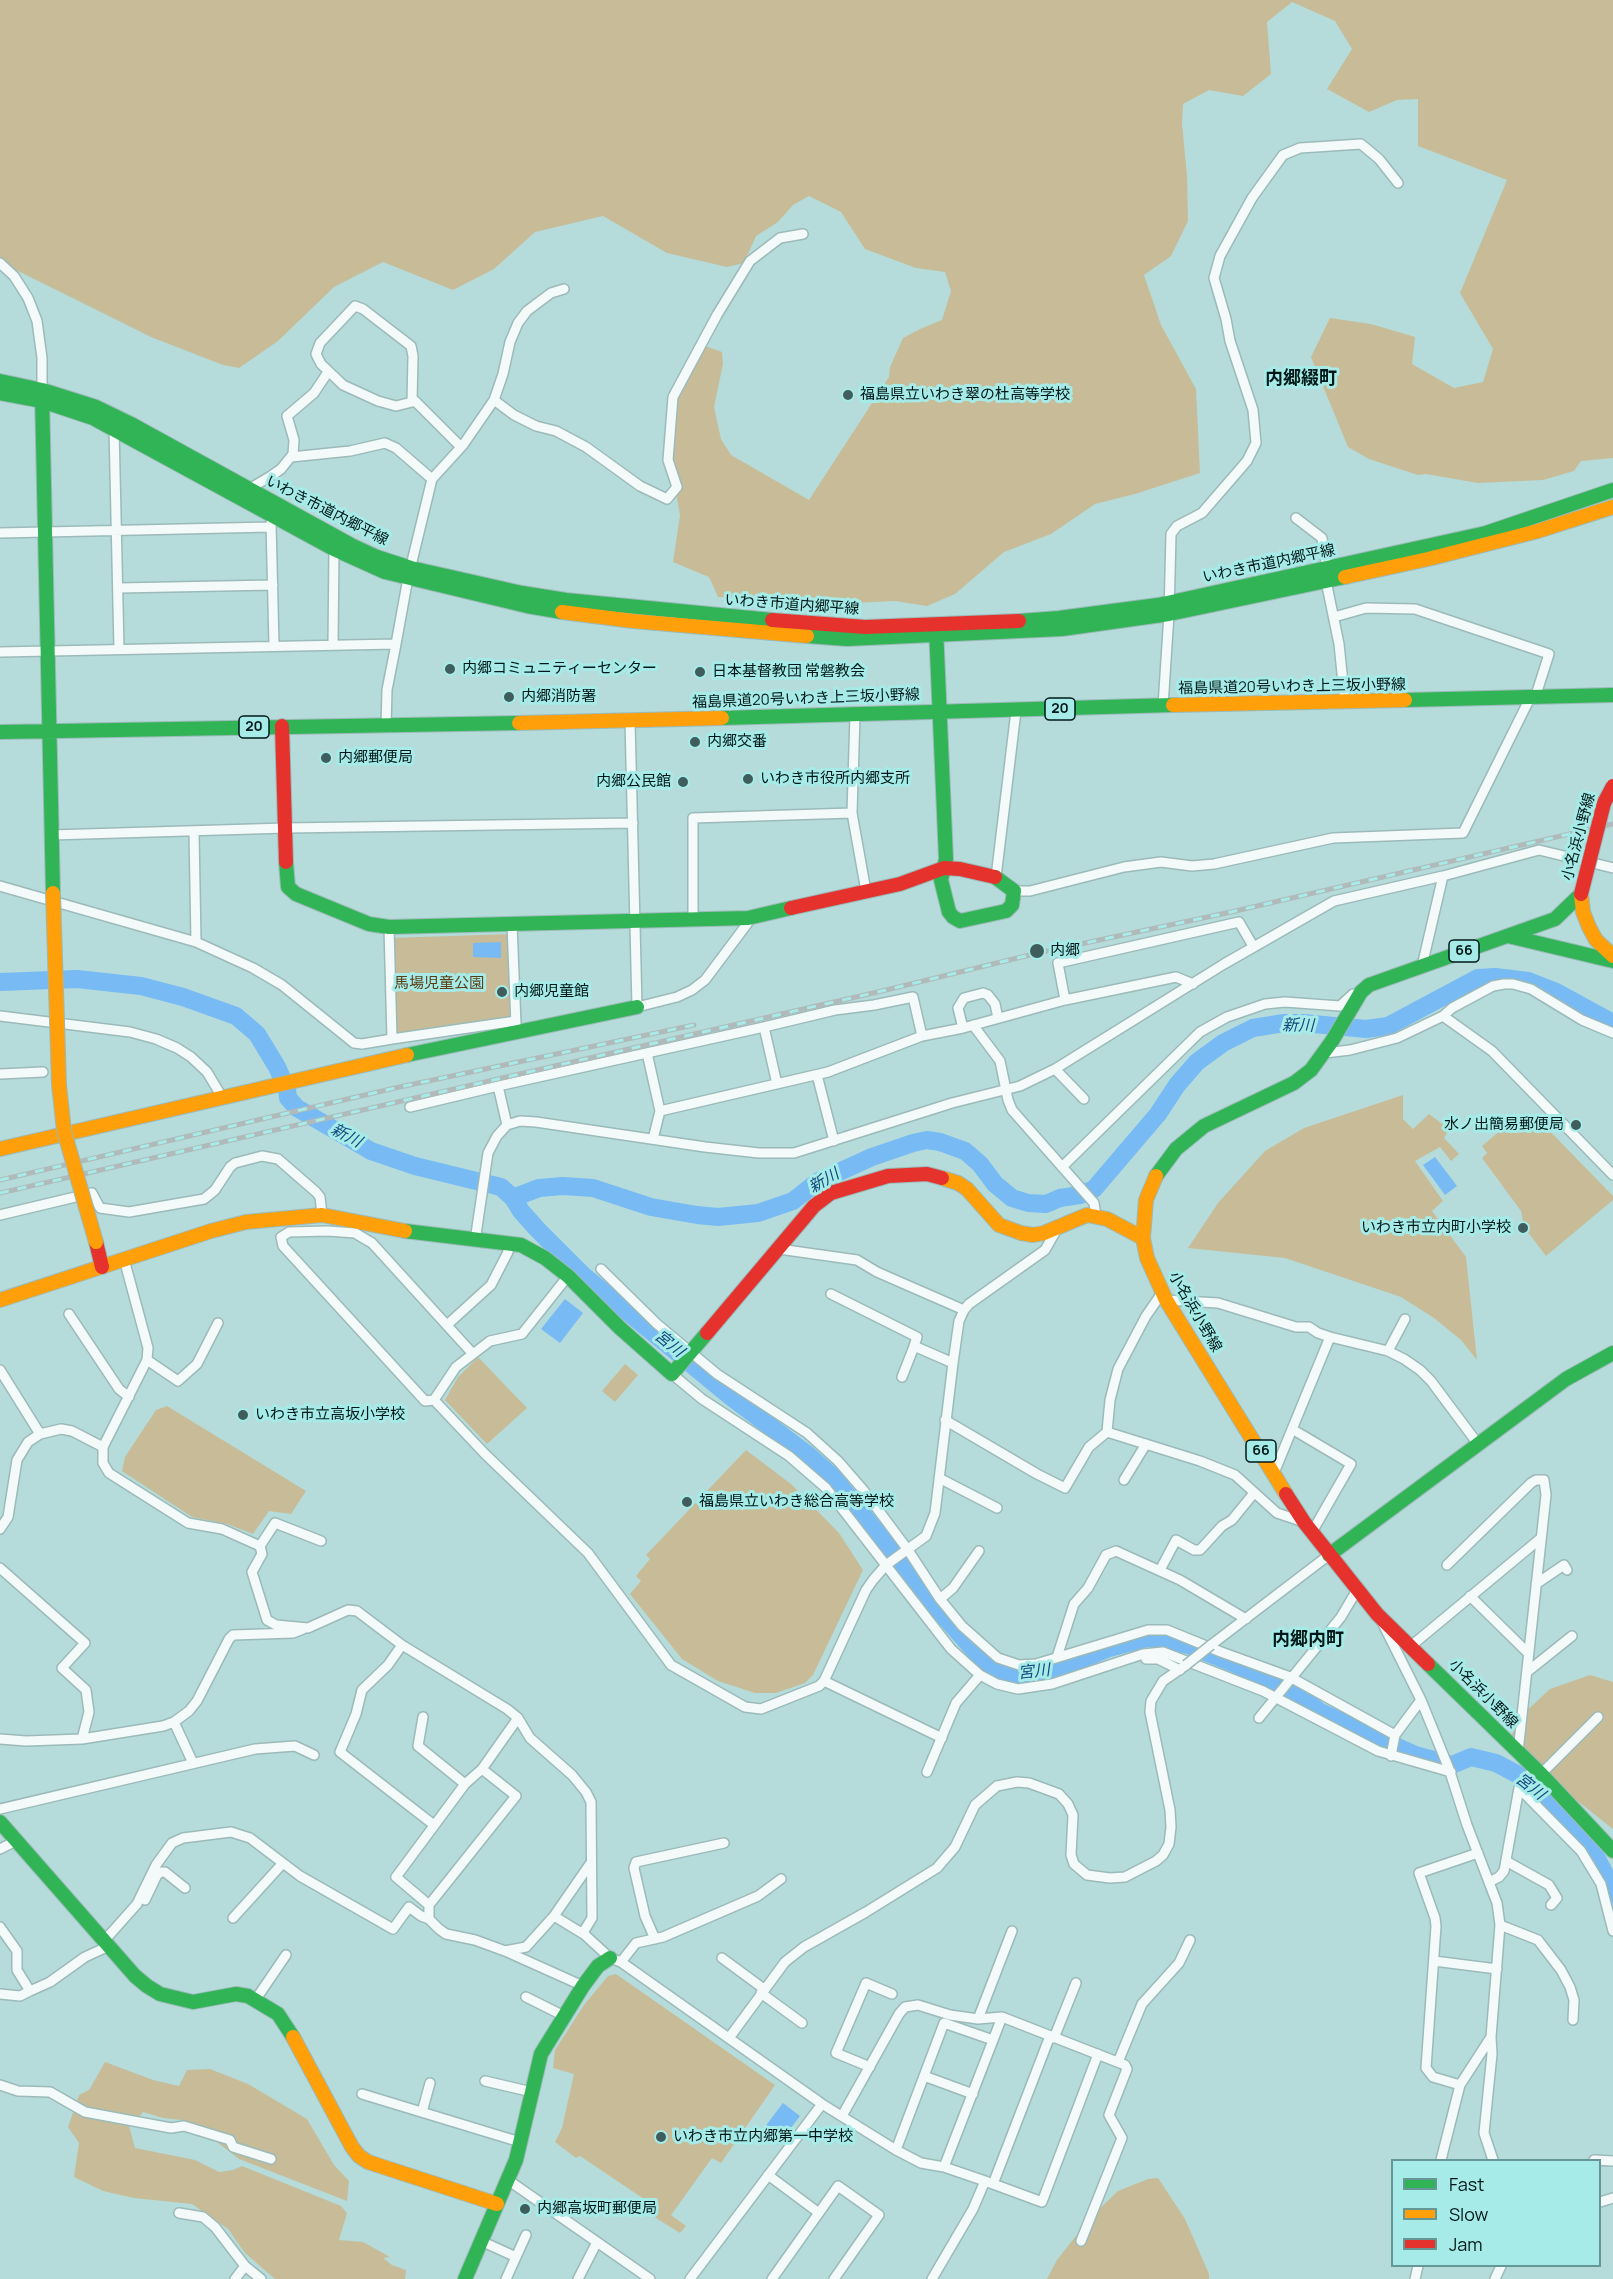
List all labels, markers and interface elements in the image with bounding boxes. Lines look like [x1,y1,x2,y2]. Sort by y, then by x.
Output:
district label: 内郷綴町 [1265,368,1337,390]
place label: 福島県立いわき翠の杜高等学校 [860,386,1070,404]
marker: 福島県立いわき翠の杜高等学校 [841,388,855,402]
street label: いわき市道内郷平線 [263,472,391,550]
street label: いわき市道内郷平線 [1201,541,1337,587]
street label: いわき市道内郷平線 [724,591,860,619]
place label: 内郷コミュニティーセンター [462,660,657,678]
marker: 内郷コミュニティーセンター [443,662,457,676]
place label: 日本基督教団 常磐教会 [712,663,865,681]
marker: 日本基督教団 常磐教会 [693,665,707,679]
street label: 福島県道20号いわき上三坂小野線 [1178,676,1406,698]
street label: 福島県道20号いわき上三坂小野線 [692,686,920,712]
place label: 内郷消防署 [521,688,596,706]
marker: 内郷消防署 [502,690,516,704]
road number: 20 [1045,698,1075,720]
road number: 20 [239,716,269,738]
place label: 内郷交番 [707,733,767,751]
marker: 内郷交番 [688,735,702,749]
place label: 内郷郵便局 [338,749,413,767]
marker: 内郷郵便局 [319,751,333,765]
place label: いわき市役所内郷支所 [760,770,910,788]
marker: いわき市役所内郷支所 [741,772,755,786]
place label: 内郷公民館 [596,773,671,791]
marker: 内郷公民館 [676,775,690,789]
street label: 小名浜小野線 [1559,791,1599,883]
road number: 66 [1449,940,1479,962]
marker: 内郷 [1028,942,1046,960]
place label: 内郷 [1050,942,1080,960]
park label: 馬場児童公園 [394,975,484,993]
place label: 内郷児童館 [514,983,589,1001]
marker: 内郷児童館 [495,985,509,999]
water label: 新川 [1282,1016,1314,1036]
place label: 水ノ出簡易郵便局 [1444,1116,1564,1134]
marker: 水ノ出簡易郵便局 [1569,1118,1583,1132]
water label: 新川 [327,1120,365,1152]
water label: 新川 [805,1165,843,1197]
place label: いわき市立内町小学校 [1361,1219,1511,1237]
marker: いわき市立内町小学校 [1516,1221,1530,1235]
street label: 小名浜小野線 [1165,1269,1225,1355]
water label: 宮川 [651,1326,687,1362]
place label: いわき市立高坂小学校 [255,1406,405,1424]
marker: いわき市立高坂小学校 [236,1408,250,1422]
road number: 66 [1246,1440,1276,1462]
place label: 福島県立いわき総合高等学校 [699,1493,894,1511]
marker: 福島県立いわき総合高等学校 [680,1495,694,1509]
district label: 内郷内町 [1272,1629,1344,1651]
street label: 小名浜小野線 [1445,1656,1521,1732]
water label: 宮川 [1017,1661,1051,1683]
water label: 宮川 [1511,1770,1549,1804]
place label: いわき市立内郷第一中学校 [673,2128,853,2146]
marker: いわき市立内郷第一中学校 [654,2130,668,2144]
legend [1391,2159,1601,2267]
text: Fast [1449,2172,1484,2196]
place label: 内郷高坂町郵便局 [537,2200,657,2218]
marker: 内郷高坂町郵便局 [518,2202,532,2216]
text: Slow [1449,2202,1488,2226]
text: Jam [1449,2232,1483,2256]

